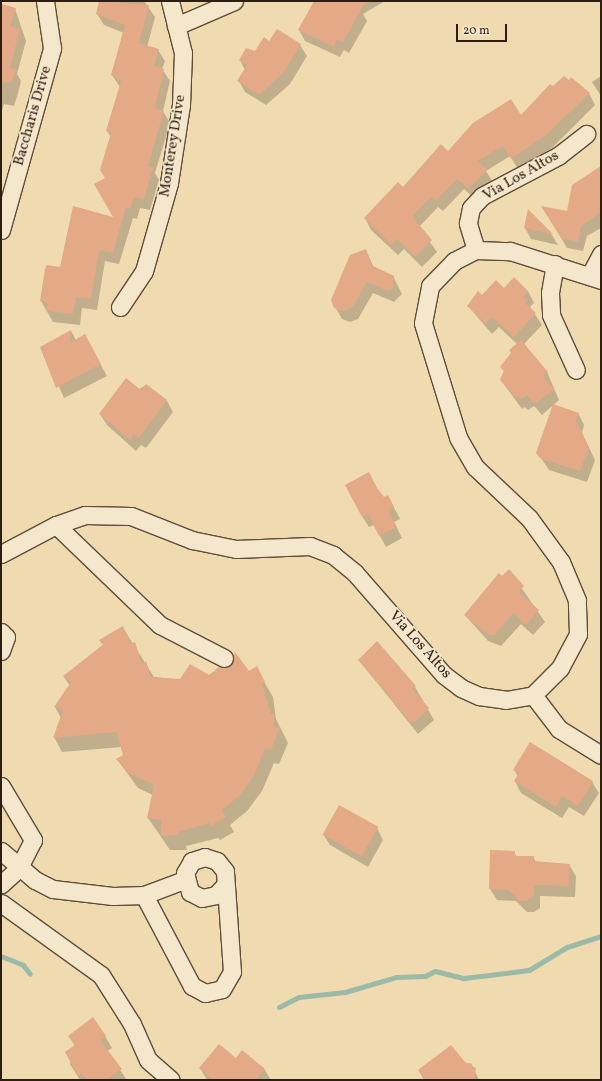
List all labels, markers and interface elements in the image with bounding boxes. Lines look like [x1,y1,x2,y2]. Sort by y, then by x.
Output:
scale bar [458,16,509,42]
text: 20 m [463,23,490,39]
street label: Baccharis Drive [10,64,56,168]
street label: Monterey Drive [156,93,190,199]
street label: Via Los Altos [480,147,562,205]
street label: Via Los Altos [385,607,455,683]

